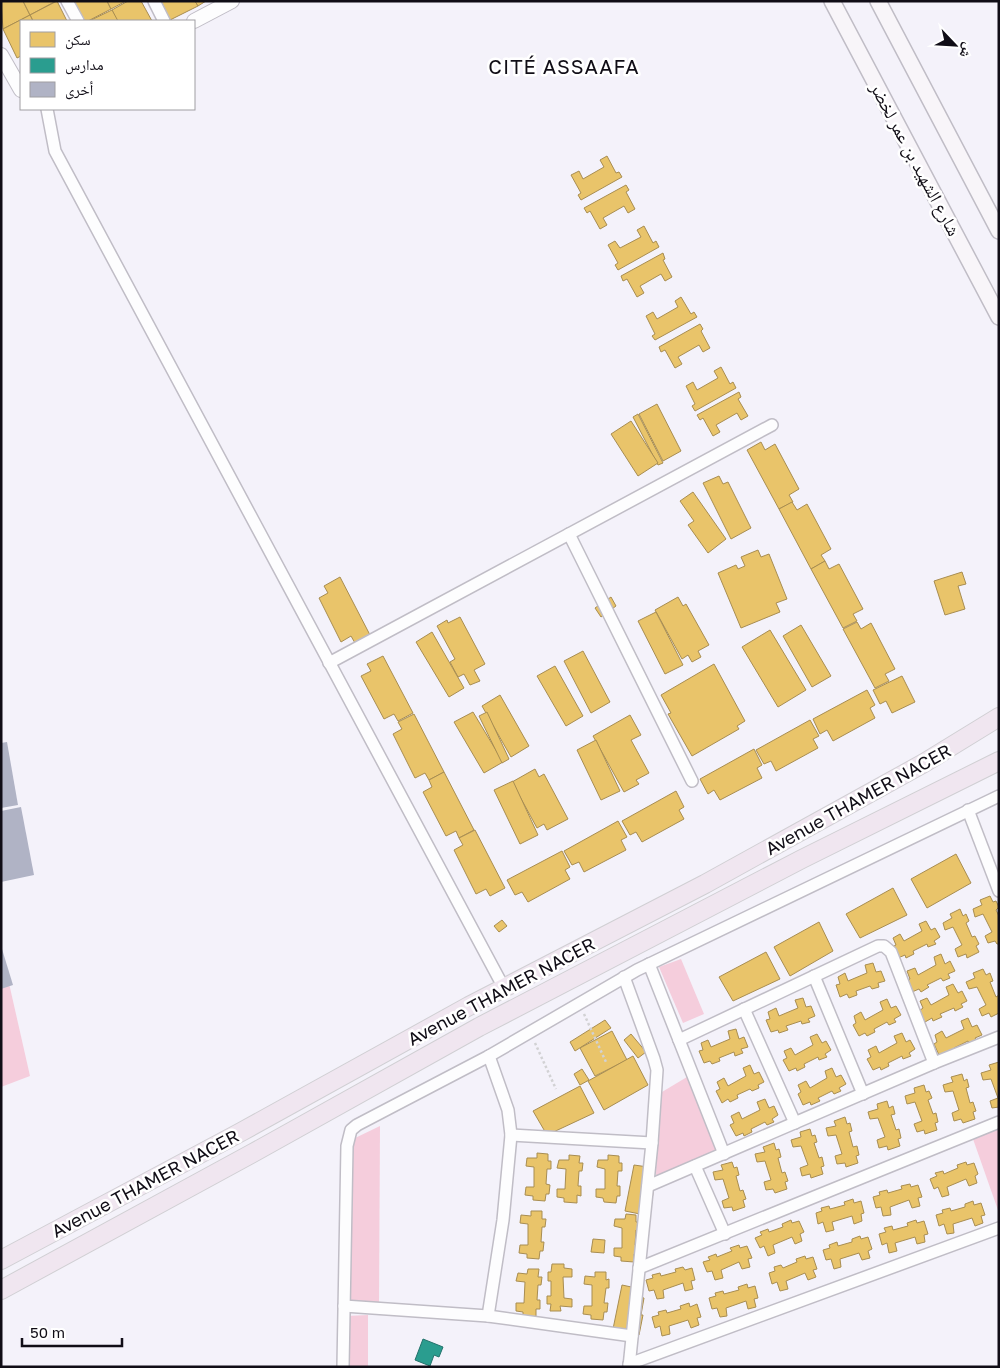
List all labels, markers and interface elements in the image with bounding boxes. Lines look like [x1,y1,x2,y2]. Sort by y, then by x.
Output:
legend [20,20,195,110]
north arrow [930,20,980,70]
text: سكن [65,30,91,50]
text: ش [955,40,978,61]
district label: CITÉ ASSAAFA [488,54,640,78]
text: مدارس [65,55,104,75]
street label: شارع الشهيد بن عمر لخضر [865,78,966,240]
text: أخرى [65,80,94,100]
street label: Avenue THAMER NACER [761,739,955,859]
street label: Avenue THAMER NACER [404,932,598,1050]
street label: Avenue THAMER NACER [48,1124,242,1242]
scale bar [22,1316,122,1348]
text: 50 m [30,1323,65,1341]

